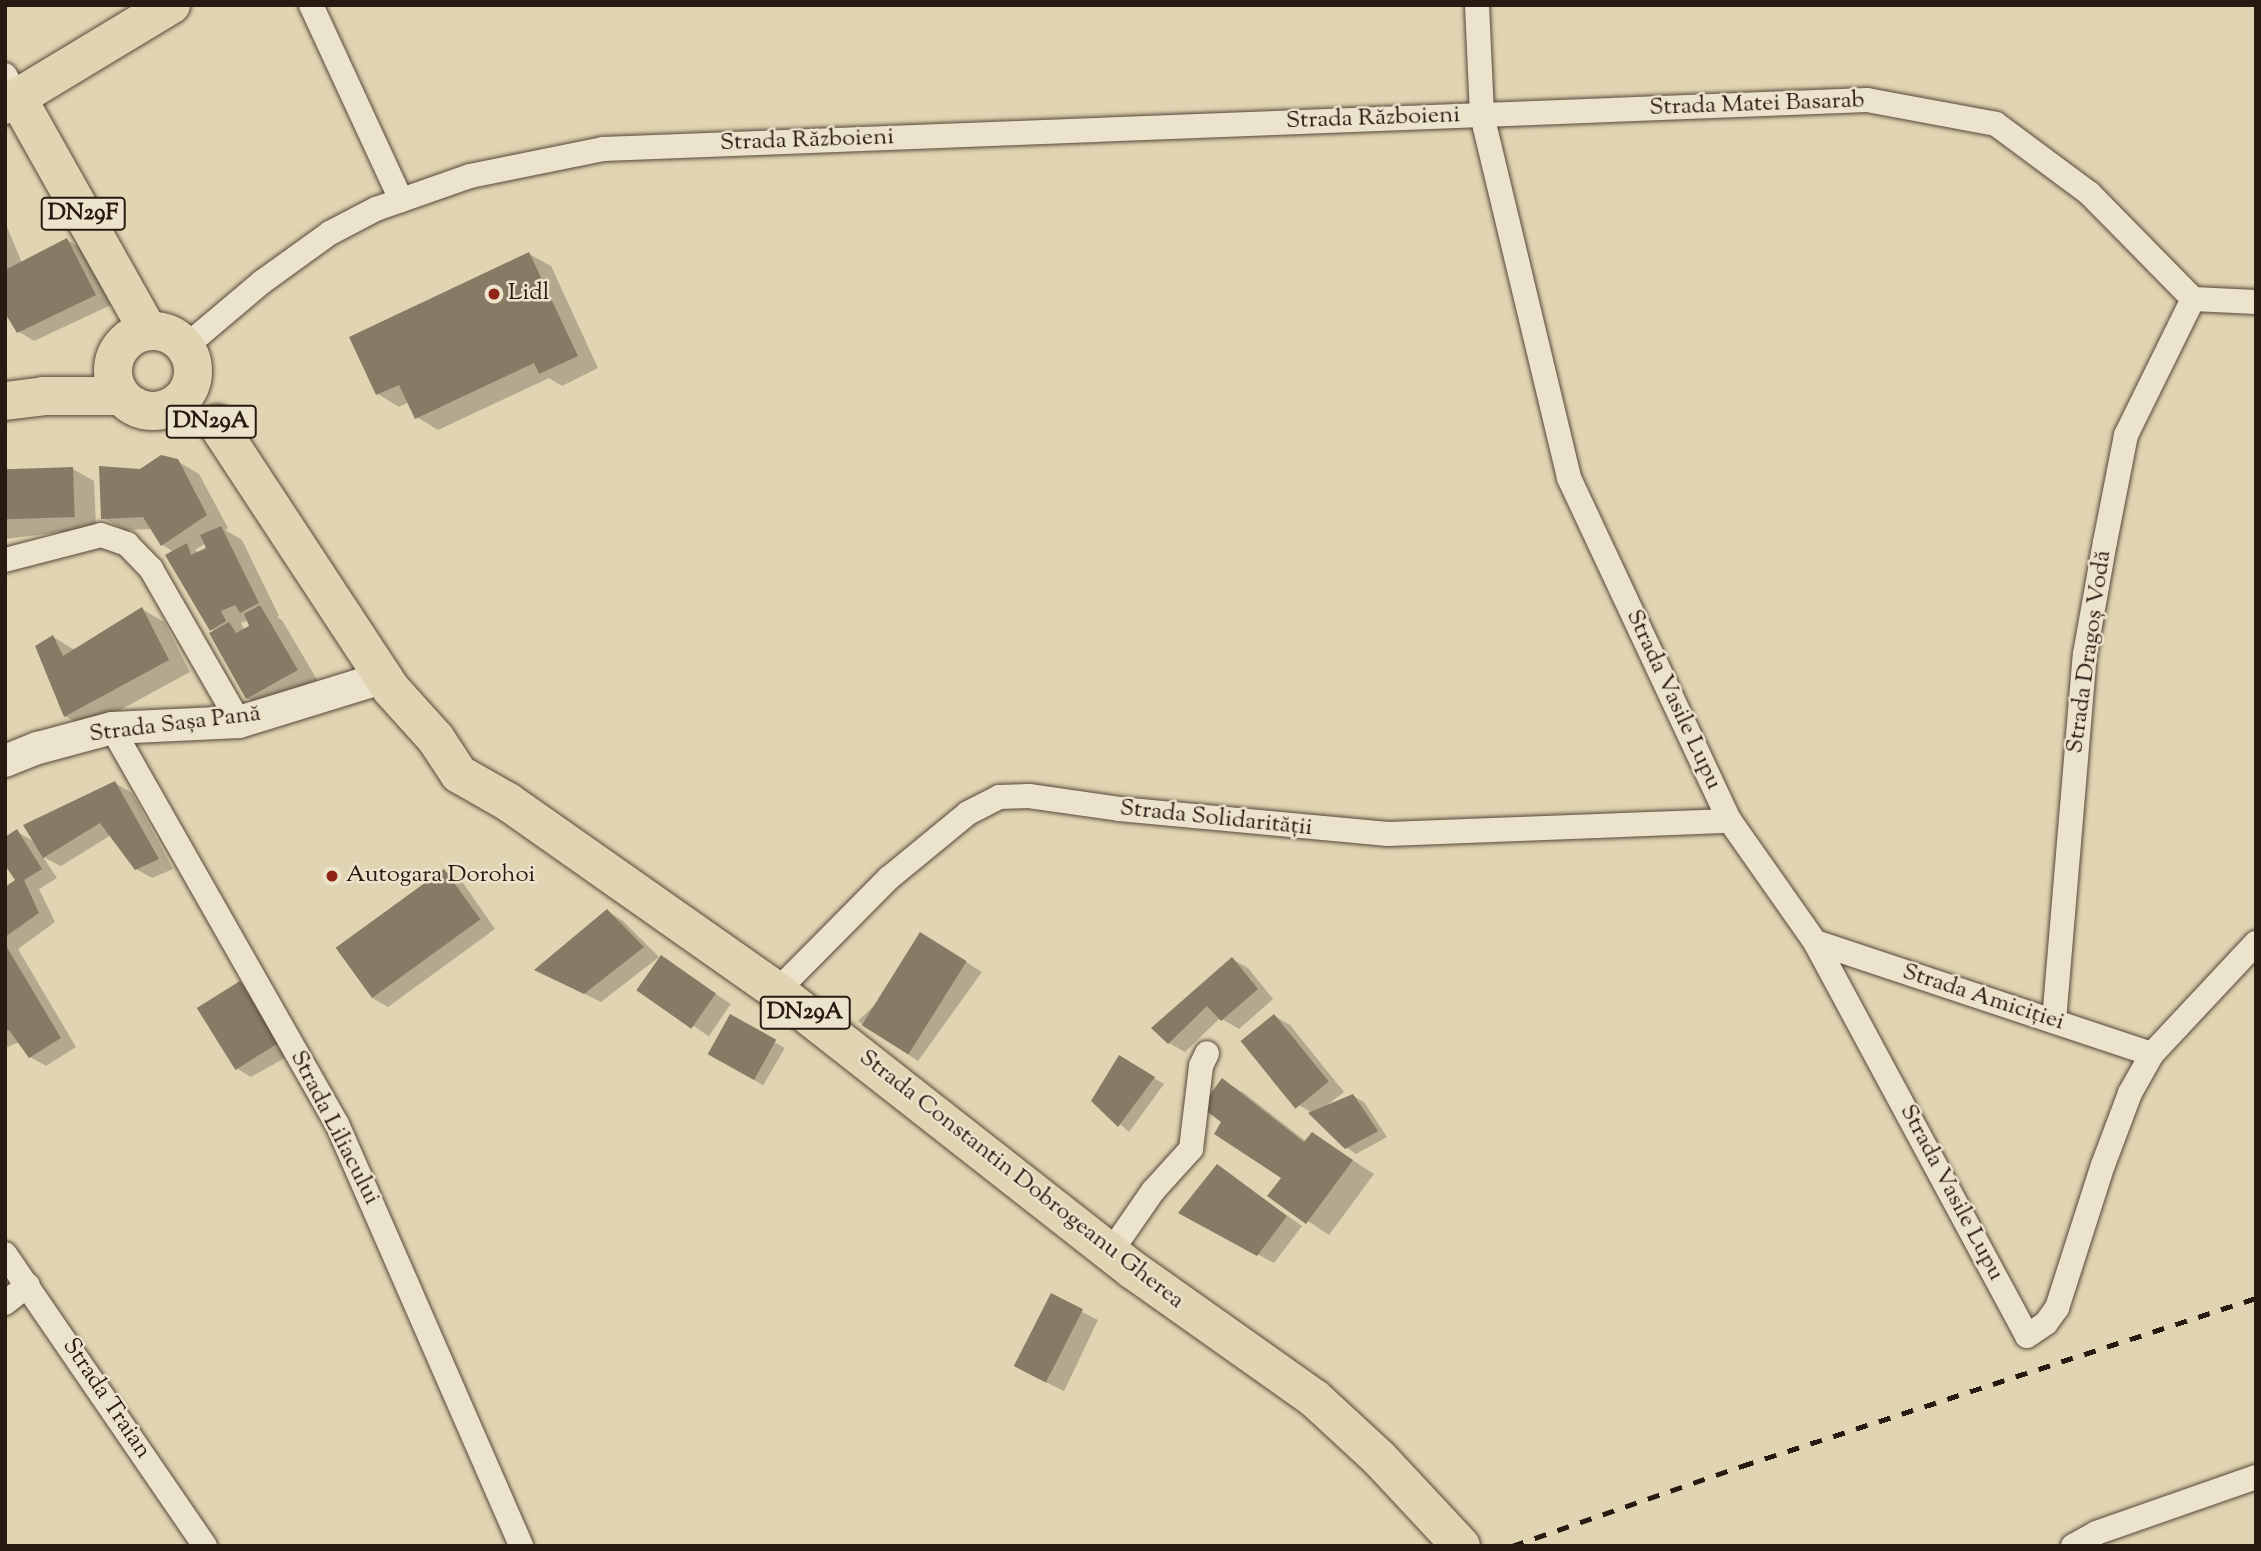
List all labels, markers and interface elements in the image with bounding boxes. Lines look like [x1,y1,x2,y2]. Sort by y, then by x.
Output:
street label: Strada Matei Basarab [1649,87,1865,123]
street label: Strada Războieni [1285,102,1461,136]
street label: Strada Războieni [719,124,895,158]
road number: DN29F [39,195,127,234]
place label: Lidl [508,280,549,308]
marker: Lidl [486,286,502,302]
road number: DN29A [166,402,256,442]
street label: Strada Dragoș Vodă [2061,549,2119,755]
street label: Strada Vasile Lupu [1619,605,1727,795]
street label: Strada Sașa Pană [88,700,262,750]
street label: Strada Solidarității [1118,795,1314,843]
place label: Autogara Dorohoi [346,862,535,890]
marker: Autogara Dorohoi [324,868,340,884]
street label: Strada Amiciției [1898,958,2068,1038]
road number: DN29A [760,994,850,1032]
street label: Strada Constantin Dobrogeanu Gherea [853,1044,1189,1316]
street label: Strada Liliacului [283,1046,385,1210]
street label: Strada Vasile Lupu [1892,1100,2010,1286]
street label: Strada Traian [55,1333,157,1465]

